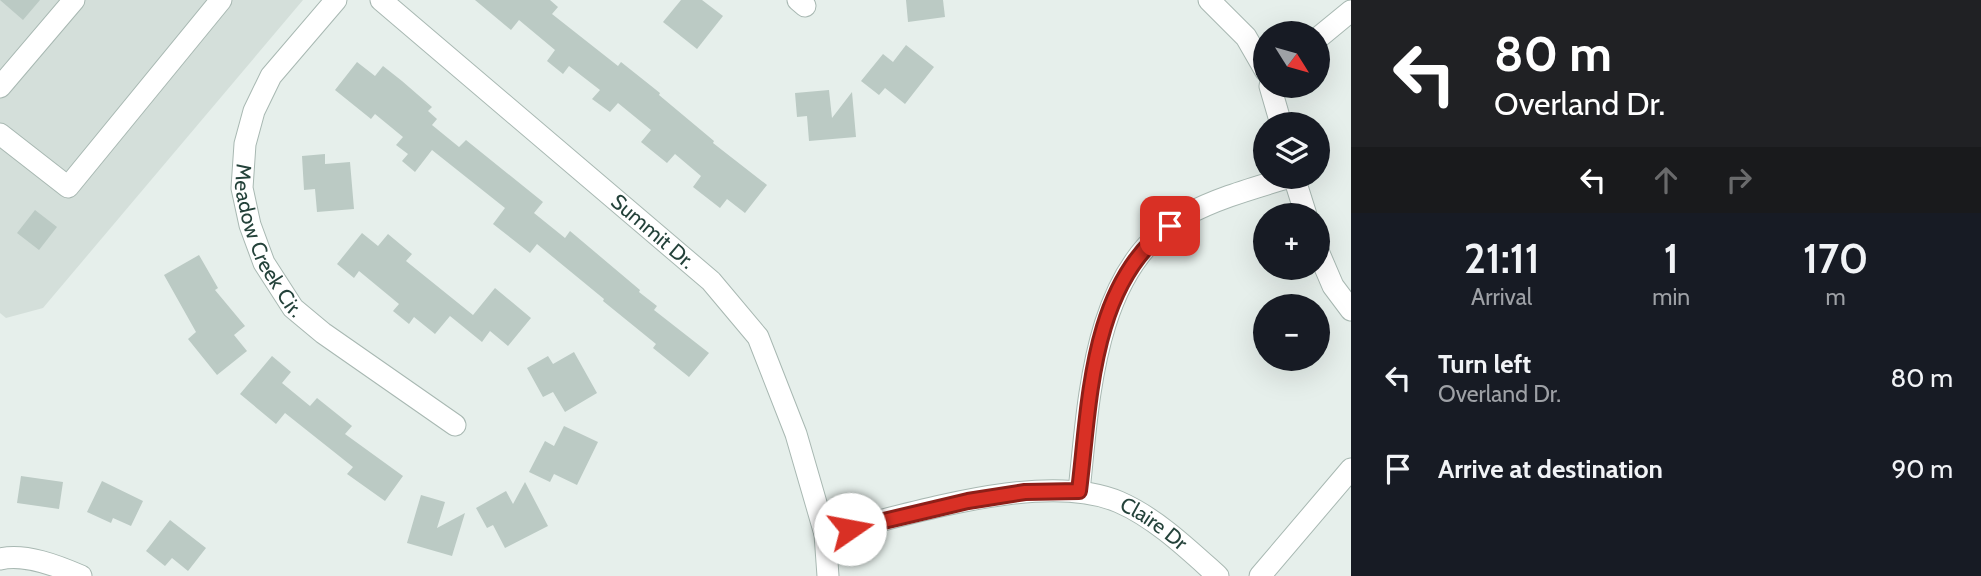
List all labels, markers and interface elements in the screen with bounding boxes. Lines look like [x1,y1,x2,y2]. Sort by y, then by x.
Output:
north arrow [1253,21,1330,98]
map controls [1253,21,1330,371]
text: 80 m [1494,24,1612,83]
icon: left [1379,28,1470,119]
text: Overland Dr. [1494,84,1665,123]
button: layers [1253,112,1330,189]
icon: left [1574,161,1612,199]
icon: ahead [1647,161,1685,199]
icon: right [1720,161,1758,199]
street label: Meadow Creek Cir. [230,163,307,322]
street label: Summit Dr. [606,189,700,274]
pin [1140,196,1200,256]
button: + [1253,203,1330,280]
icon: arrive [1151,207,1189,245]
text: 21:11 [1464,232,1540,284]
text: 1 [1664,232,1679,284]
text: 170 [1803,232,1868,284]
text: Arrival [1471,283,1532,311]
text: min [1652,283,1690,311]
text: m [1825,283,1846,311]
button: − [1253,294,1330,371]
text: Turn left [1438,348,1531,380]
icon: left [1379,359,1417,397]
text: 80 m [1890,362,1953,394]
text: Overland Dr. [1438,380,1561,408]
icon: arrive [1379,450,1417,488]
text: Arrive at destination [1438,453,1663,485]
text: 90 m [1891,453,1953,485]
street label: Claire Dr [1116,491,1193,555]
position arrow [813,492,887,566]

